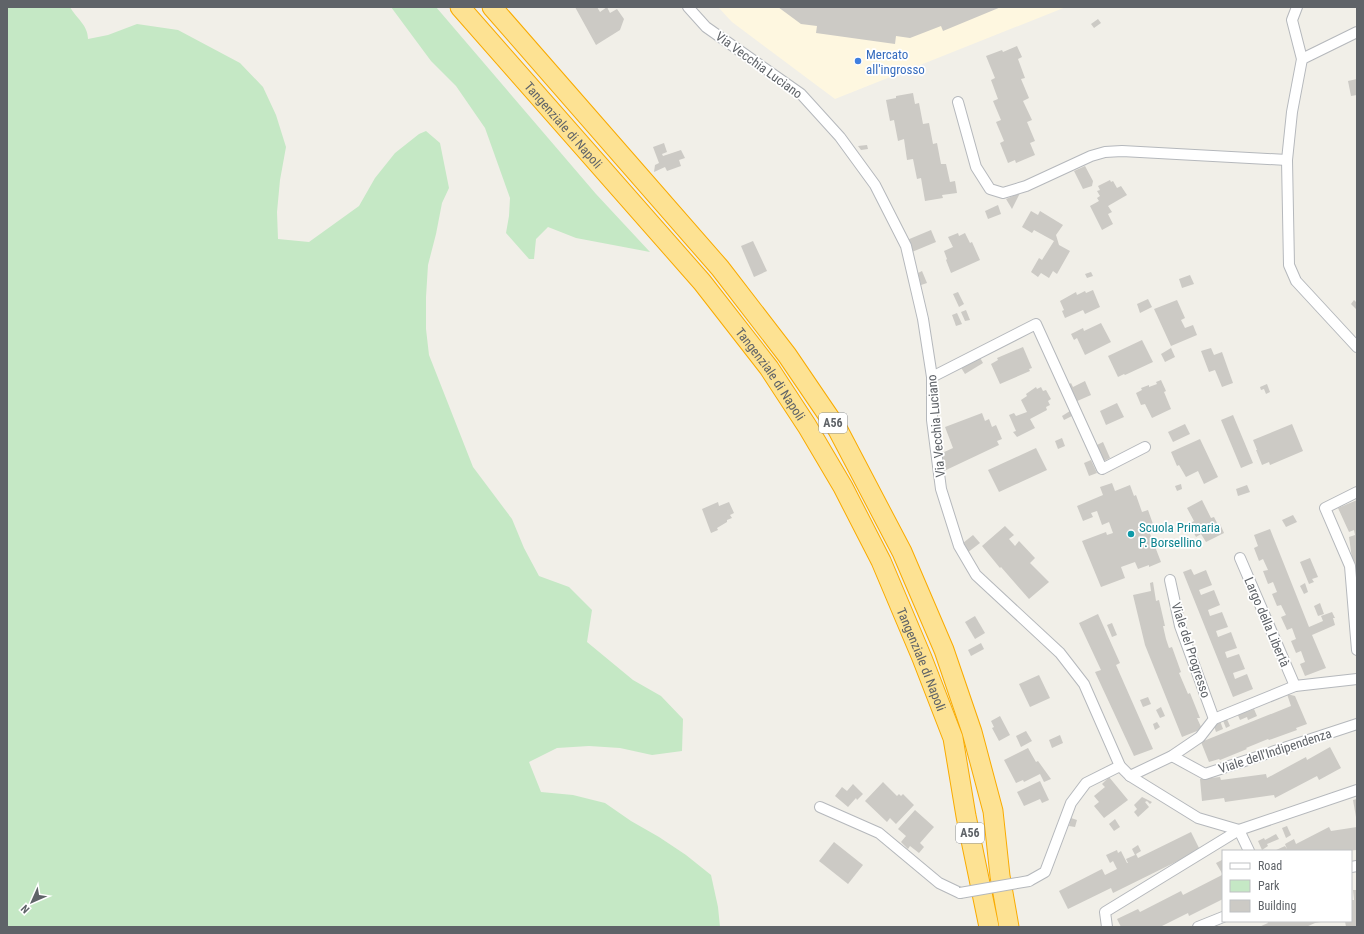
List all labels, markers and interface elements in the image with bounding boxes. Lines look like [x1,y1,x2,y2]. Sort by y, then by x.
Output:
street label: Via Vecchia Luciano [713,29,805,101]
place label: Mercato all'ingrosso [866,47,925,77]
marker: Mercato all'ingrosso [853,56,863,66]
street label: Tangenziale di Napoli [522,79,606,171]
street label: Tangenziale di Napoli [733,324,809,423]
street label: Via Vecchia Luciano [924,374,948,478]
road number: A56 [819,413,847,433]
place label: Scuola Primaria P. Borsellino [1139,520,1220,550]
marker: Scuola Primaria P. Borsellino [1126,529,1136,539]
street label: Largo della Libertà [1241,575,1293,669]
street label: Viale del Progresso [1169,600,1213,700]
street label: Tangenziale di Napoli [894,605,949,713]
street label: Viale dell'Indipendenza [1217,726,1333,776]
road number: A56 [956,823,984,843]
legend [1222,850,1352,922]
text: Road [1258,859,1282,873]
text: Park [1258,879,1280,893]
north arrow [12,882,52,922]
text: Building [1258,899,1296,913]
text: N [18,902,32,916]

